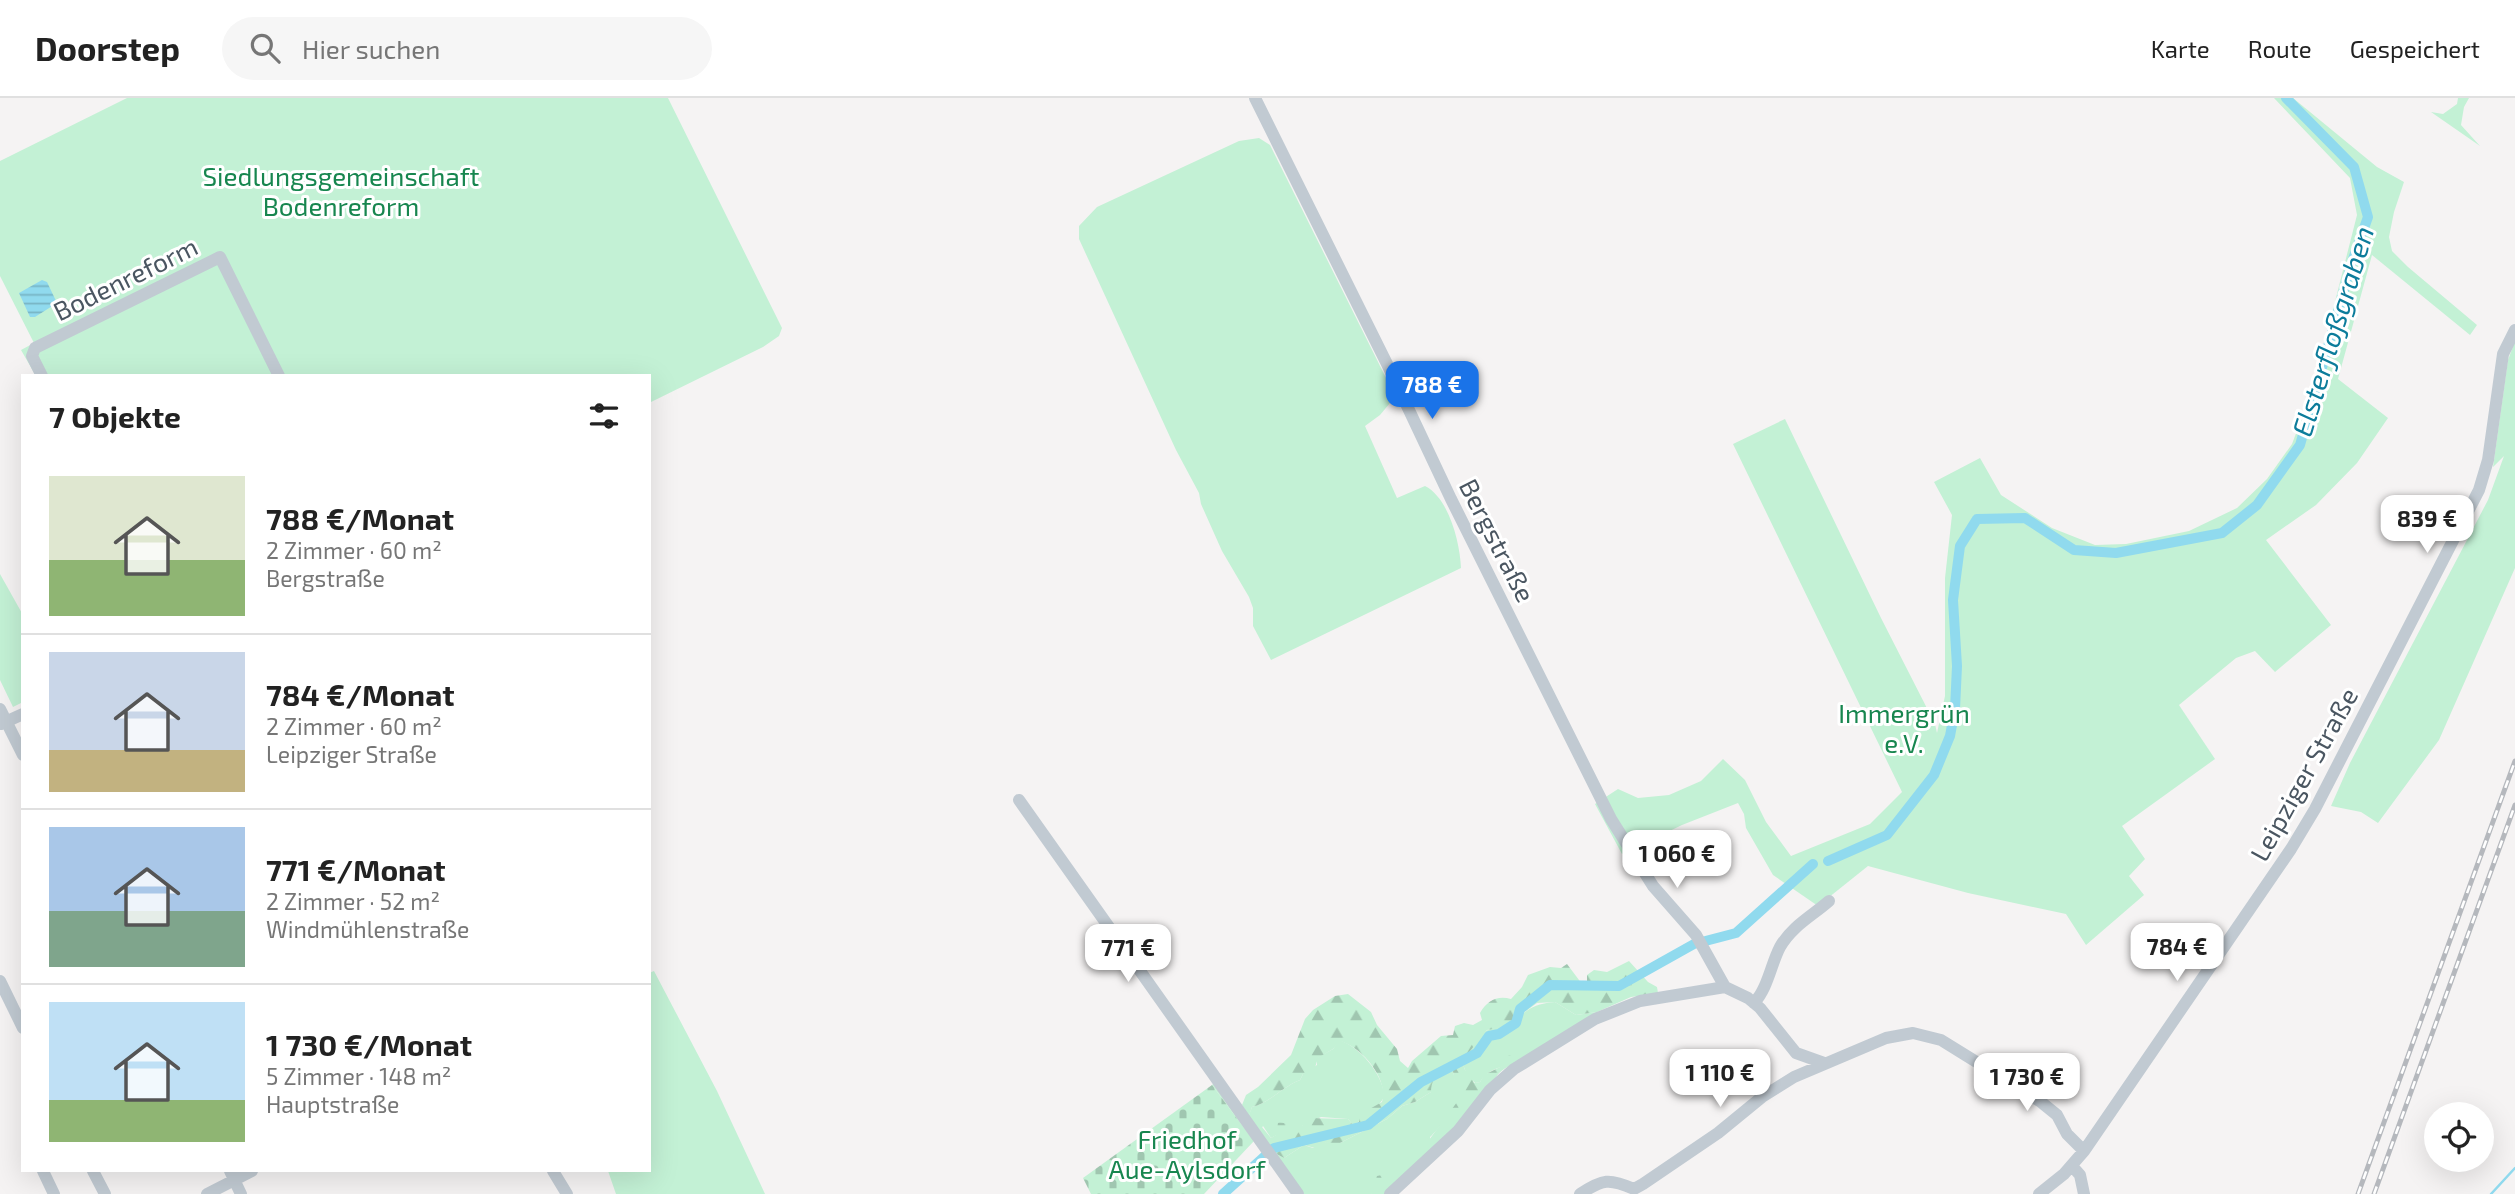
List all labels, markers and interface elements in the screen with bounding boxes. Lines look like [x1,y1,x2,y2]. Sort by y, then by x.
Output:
search box [222,17,712,80]
text: Doorstep [35,28,180,68]
icon: search [246,29,284,67]
text: Hier suchen [302,33,440,64]
text: Karte [2151,34,2210,63]
text: Route [2248,34,2312,63]
text: Gespeichert [2350,34,2480,63]
park label: Siedlungsgemeinschaft Bodenreform [202,160,480,221]
water label: Elsterfloßgraben [2284,222,2380,440]
street label: Bodenreform [48,230,202,326]
pin: 788 € [1383,362,1481,421]
text: 788 € [1402,370,1462,398]
icon: filters [585,397,623,435]
text: 7 Objekte [49,398,181,434]
street label: Bergstraße [1454,473,1542,607]
pin: 839 € [2378,496,2476,555]
text: 788 €/Monat [266,500,454,536]
icon: home [105,504,189,588]
text: 839 € [2397,504,2457,532]
text: 2 Zimmer · 60 m² [266,536,442,564]
text: Bergstraße [266,564,385,592]
text: 784 €/Monat [266,676,455,712]
icon: home [105,680,189,764]
street label: Leipziger Straße [2243,682,2363,866]
park label: Immergrün e.V. [1838,697,1970,758]
text: 2 Zimmer · 60 m² [266,712,442,740]
text: Leipziger Straße [266,740,437,768]
pin: 1 060 € [1612,830,1742,890]
text: 1 060 € [1638,839,1716,867]
text: 771 €/Monat [266,851,446,887]
icon: home [105,855,189,939]
text: 2 Zimmer · 52 m² [266,887,440,915]
text: Windmühlenstraße [266,915,469,943]
pin: 771 € [1079,924,1177,984]
pin: 784 € [2128,924,2226,983]
text: 784 € [2147,932,2207,960]
text: 771 € [1101,933,1155,961]
text: 1 730 €/Monat [266,1026,472,1062]
icon: home [105,1030,189,1114]
pin: 1 110 € [1655,1049,1785,1109]
pin: 1 730 € [1962,1054,2092,1113]
text: 1 110 € [1685,1058,1755,1086]
text: 5 Zimmer · 148 m² [266,1062,451,1090]
text: 1 730 € [1990,1062,2064,1090]
text: Hauptstraße [266,1090,399,1118]
map controls [2424,1102,2494,1172]
button: locate [2424,1102,2494,1172]
park label: Friedhof Aue-Aylsdorf [1109,1123,1267,1184]

